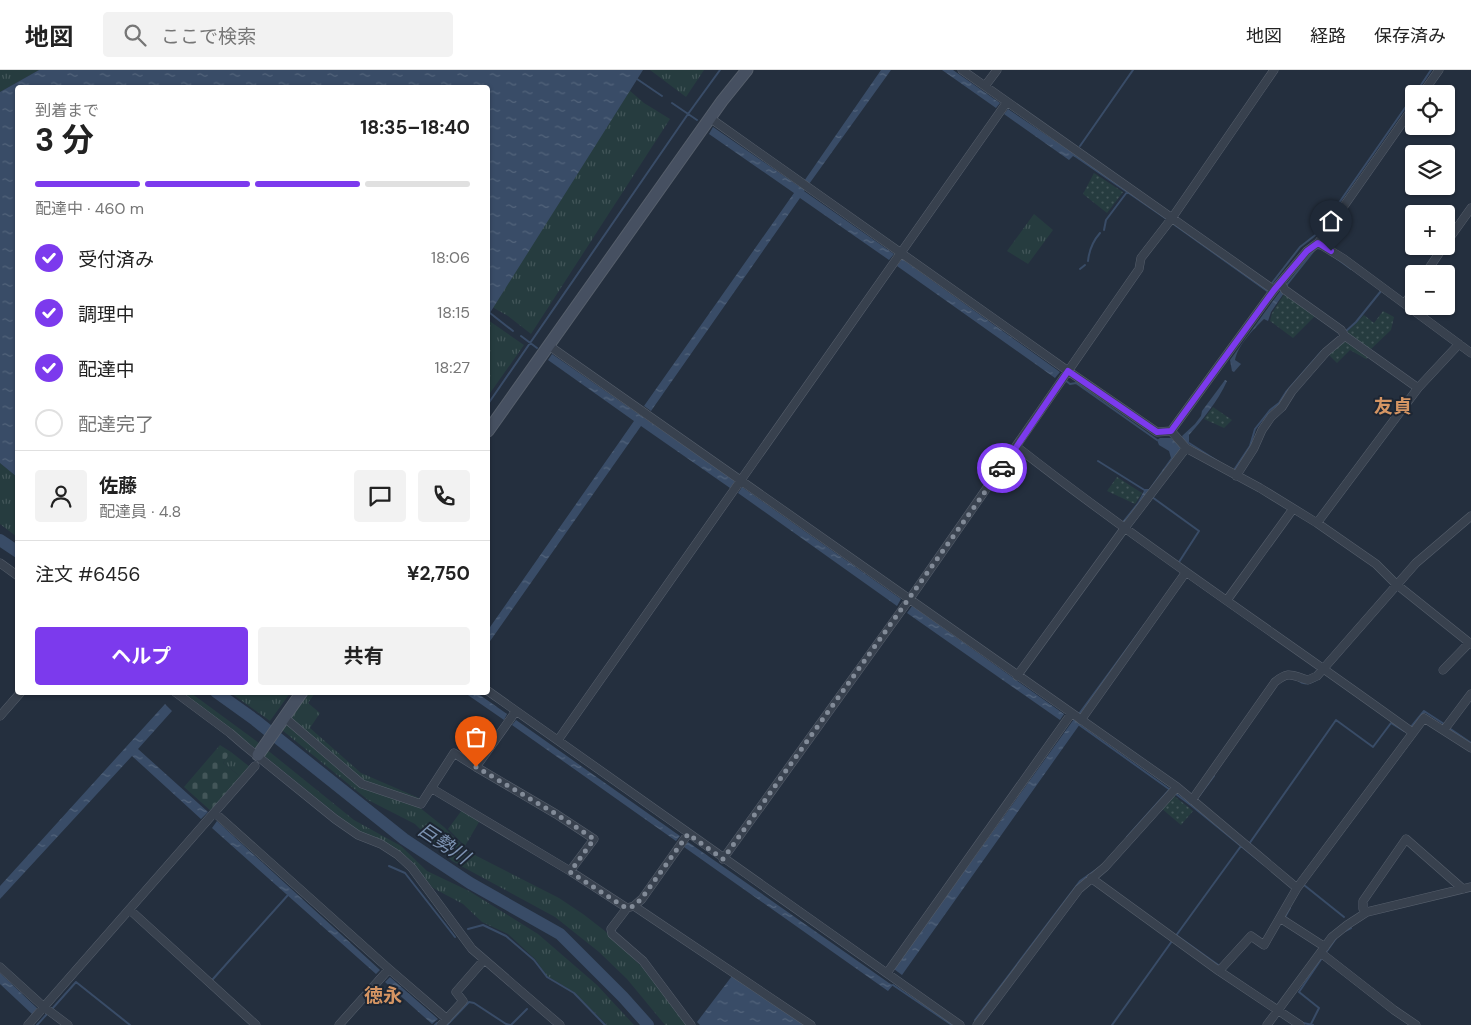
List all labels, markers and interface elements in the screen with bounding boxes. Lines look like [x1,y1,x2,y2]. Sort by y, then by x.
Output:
search box [103,12,453,57]
text: 地図 [25,21,73,52]
icon: search [121,21,149,49]
text: ここで検索 [161,24,256,49]
text: 地図 [1246,24,1282,48]
text: 経路 [1310,24,1346,48]
text: 保存済み [1374,24,1446,48]
map controls [1405,85,1455,315]
button: locate [1405,85,1455,135]
text: 到着まで [35,100,99,121]
text: 18:35–18:40 [360,115,470,140]
text: 3 分 [35,119,94,161]
button: layers [1405,145,1455,195]
text: 配達中 · 460 m [35,198,144,219]
pin [1310,200,1352,251]
button: + [1405,205,1455,255]
icon: home [1317,207,1345,235]
icon: check [35,244,63,272]
text: 受付済み [78,247,154,272]
text: 18:06 [431,247,470,268]
button: − [1405,265,1455,315]
icon: check [35,299,63,327]
text: 調理中 [78,302,135,327]
text: 18:15 [437,302,470,323]
icon: check [35,354,63,382]
text: 配達中 [78,357,135,382]
text: 18:27 [435,357,470,378]
district label: 友貞 [1374,394,1412,419]
text: 配達完了 [78,412,154,437]
courier [977,443,1027,493]
icon: car [988,454,1016,482]
button: person [35,470,87,522]
button: chat [354,470,406,522]
button: phone [418,470,470,522]
text: 佐藤 [99,473,137,498]
text: 配達員 · 4.8 [99,501,181,522]
text: ¥2,750 [407,561,470,586]
text: 注文 #6456 [35,562,140,587]
button: ヘルプ [35,627,248,685]
button: 共有 [258,627,470,685]
pin [455,716,497,767]
icon: bag [462,723,490,751]
water label: 巨勢川 [413,817,476,871]
district label: 徳永 [364,983,402,1008]

